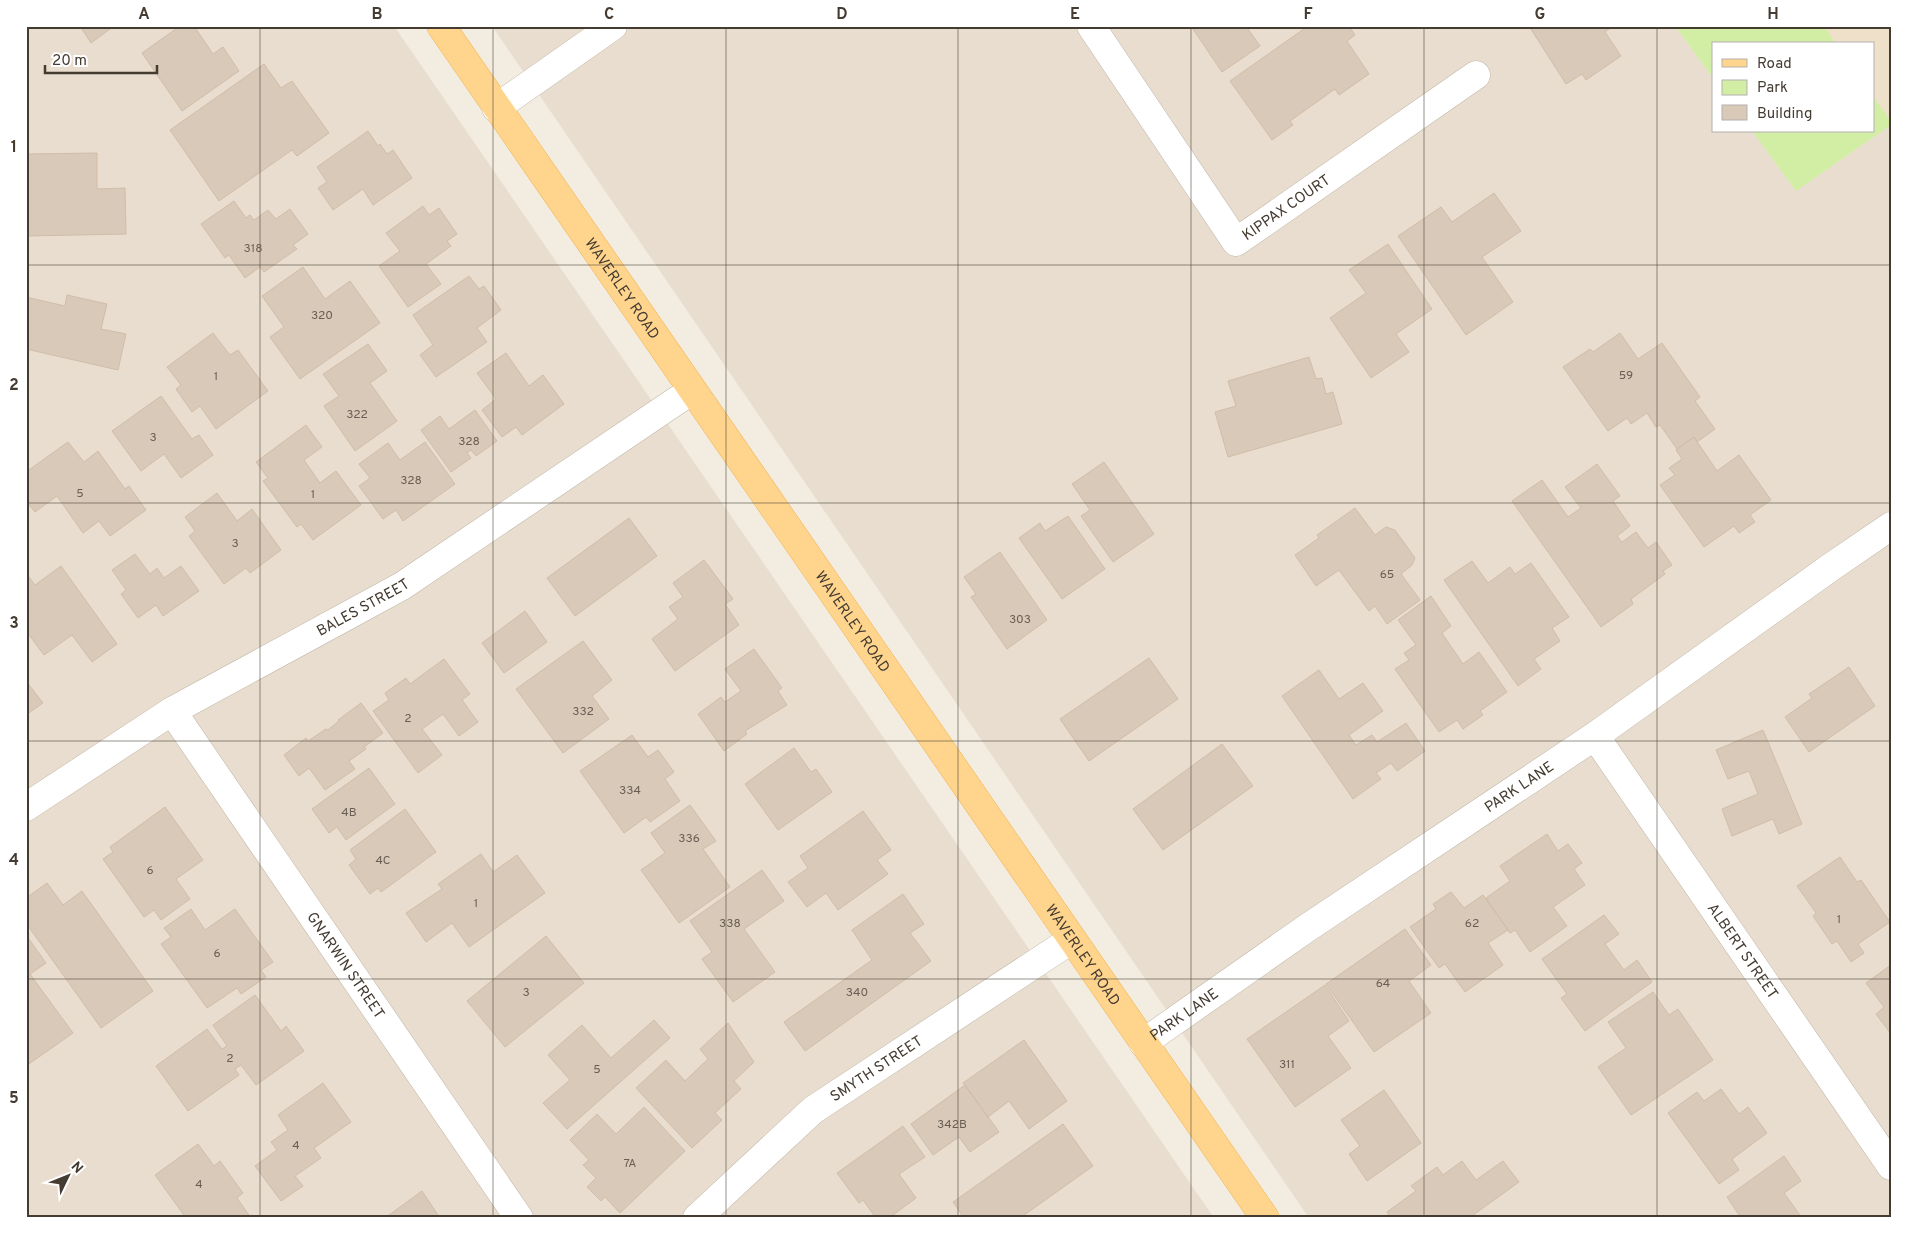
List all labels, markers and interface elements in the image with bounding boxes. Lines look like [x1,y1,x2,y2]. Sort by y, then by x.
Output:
text: A [138,5,150,25]
text: B [371,5,383,25]
text: C [604,5,614,25]
text: D [836,5,848,25]
text: E [1070,5,1080,25]
text: F [1303,5,1313,25]
text: G [1535,5,1545,25]
text: H [1767,5,1779,25]
scale bar [45,42,158,74]
legend [1712,42,1874,132]
text: 20 m [52,52,87,71]
text: Road [1757,55,1792,74]
text: Park [1757,79,1788,98]
text: Building [1757,105,1812,124]
text: 1 [11,138,17,158]
street label: KIPPAX COURT [1239,171,1335,246]
street label: WAVERLEY ROAD [579,235,663,344]
house number: 318 [243,241,263,257]
house number: 320 [311,308,333,324]
house number: 59 [1619,368,1633,384]
house number: 1 [214,369,218,385]
text: 2 [9,376,19,396]
house number: 322 [346,407,368,423]
house number: 3 [149,430,157,446]
house number: 328 [458,434,480,450]
house number: 328 [400,473,422,489]
house number: 5 [76,486,84,502]
house number: 1 [311,487,315,503]
house number: 3 [231,536,239,552]
house number: 65 [1380,567,1394,583]
street label: WAVERLEY ROAD [810,568,893,677]
street label: BALES STREET [314,575,414,642]
house number: 303 [1009,612,1031,628]
text: 3 [9,614,19,634]
house number: 332 [572,704,594,720]
house number: 2 [404,711,412,727]
street label: PARK LANE [1481,758,1558,818]
house number: 334 [619,783,641,799]
house number: 4B [341,805,357,821]
house number: 336 [678,831,700,847]
text: 4 [9,851,19,871]
house number: 4C [375,853,391,869]
house number: 6 [146,863,154,879]
house number: 1 [474,896,478,912]
street label: ALBERT STREET [1702,900,1781,1003]
street label: WAVERLEY ROAD [1040,901,1123,1010]
street label: GNARWIN STREET [302,909,388,1023]
house number: 1 [1837,912,1841,928]
house number: 338 [719,916,741,932]
house number: 62 [1465,916,1479,932]
house number: 6 [213,946,221,962]
house number: 64 [1376,976,1390,992]
house number: 3 [522,985,530,1001]
house number: 340 [846,985,868,1001]
street label: PARK LANE [1147,985,1223,1046]
street label: SMYTH STREET [827,1032,927,1107]
house number: 2 [226,1051,234,1067]
house number: 311 [1279,1057,1295,1073]
house number: 5 [593,1062,601,1078]
text: 5 [9,1089,19,1109]
house number: 342B [937,1117,967,1133]
house number: 4 [292,1138,300,1154]
north arrow [42,1152,92,1202]
house number: 7A [623,1156,637,1172]
text: N [67,1159,86,1178]
house number: 4 [195,1177,203,1193]

